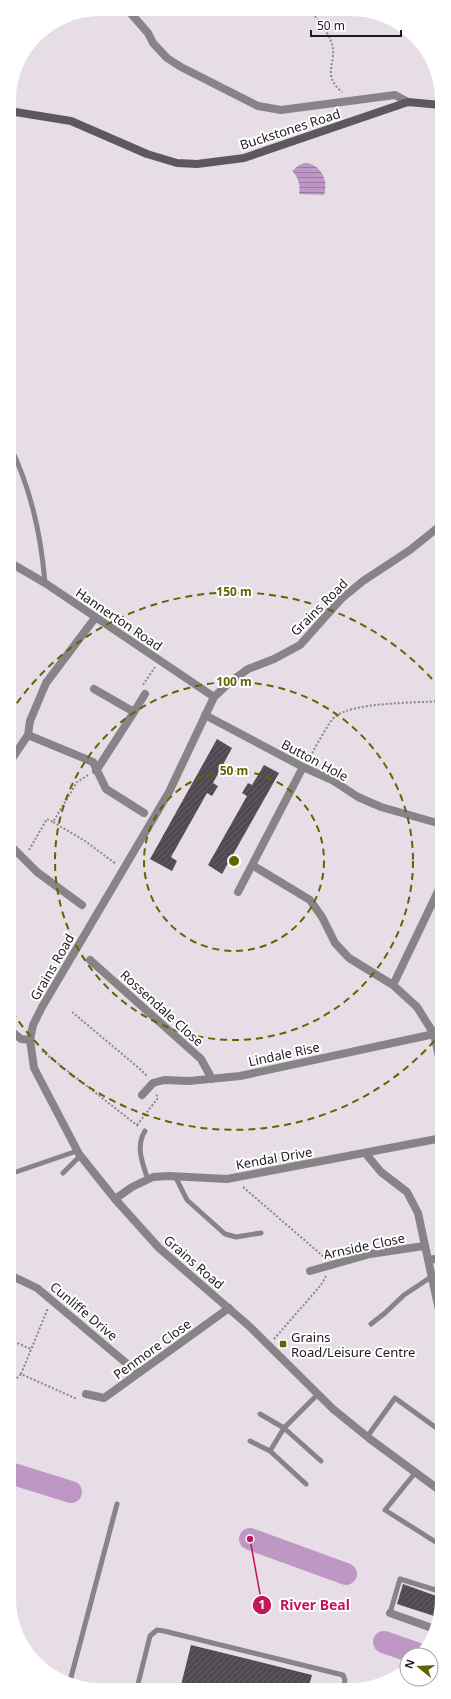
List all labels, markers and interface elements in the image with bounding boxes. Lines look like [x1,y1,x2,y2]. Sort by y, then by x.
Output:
scale bar [311,12,401,38]
text: 50 m [317,17,345,34]
street label: Buckstones Road [237,104,343,154]
street label: Grains Road [286,574,352,640]
street label: Hannerton Road [72,583,166,655]
text: 150 m [216,583,252,600]
text: 100 m [216,673,252,690]
street label: Button Hole [278,735,352,785]
text: 50 m [220,762,248,779]
centre of rings [227,854,241,868]
street label: Grains Road [26,930,78,1004]
street label: Rossendale Close [117,966,207,1050]
street label: Lindale Rise [247,1038,321,1070]
street label: Kendal Drive [234,1142,314,1174]
street label: Arnside Close [322,1229,406,1263]
street label: Grains Road [160,1231,228,1293]
street label: Cunliffe Drive [46,1277,122,1345]
street label: Penmore Close [109,1315,195,1383]
place label: Grains Road/Leisure Centre [291,1328,415,1361]
marker: Grains Road/Leisure Centre [278,1339,288,1349]
callout: River Beal [252,1592,358,1618]
text: River Beal [280,1595,350,1614]
text: 1 [259,1596,265,1613]
north arrow [399,1647,439,1687]
text: N [400,1657,418,1670]

